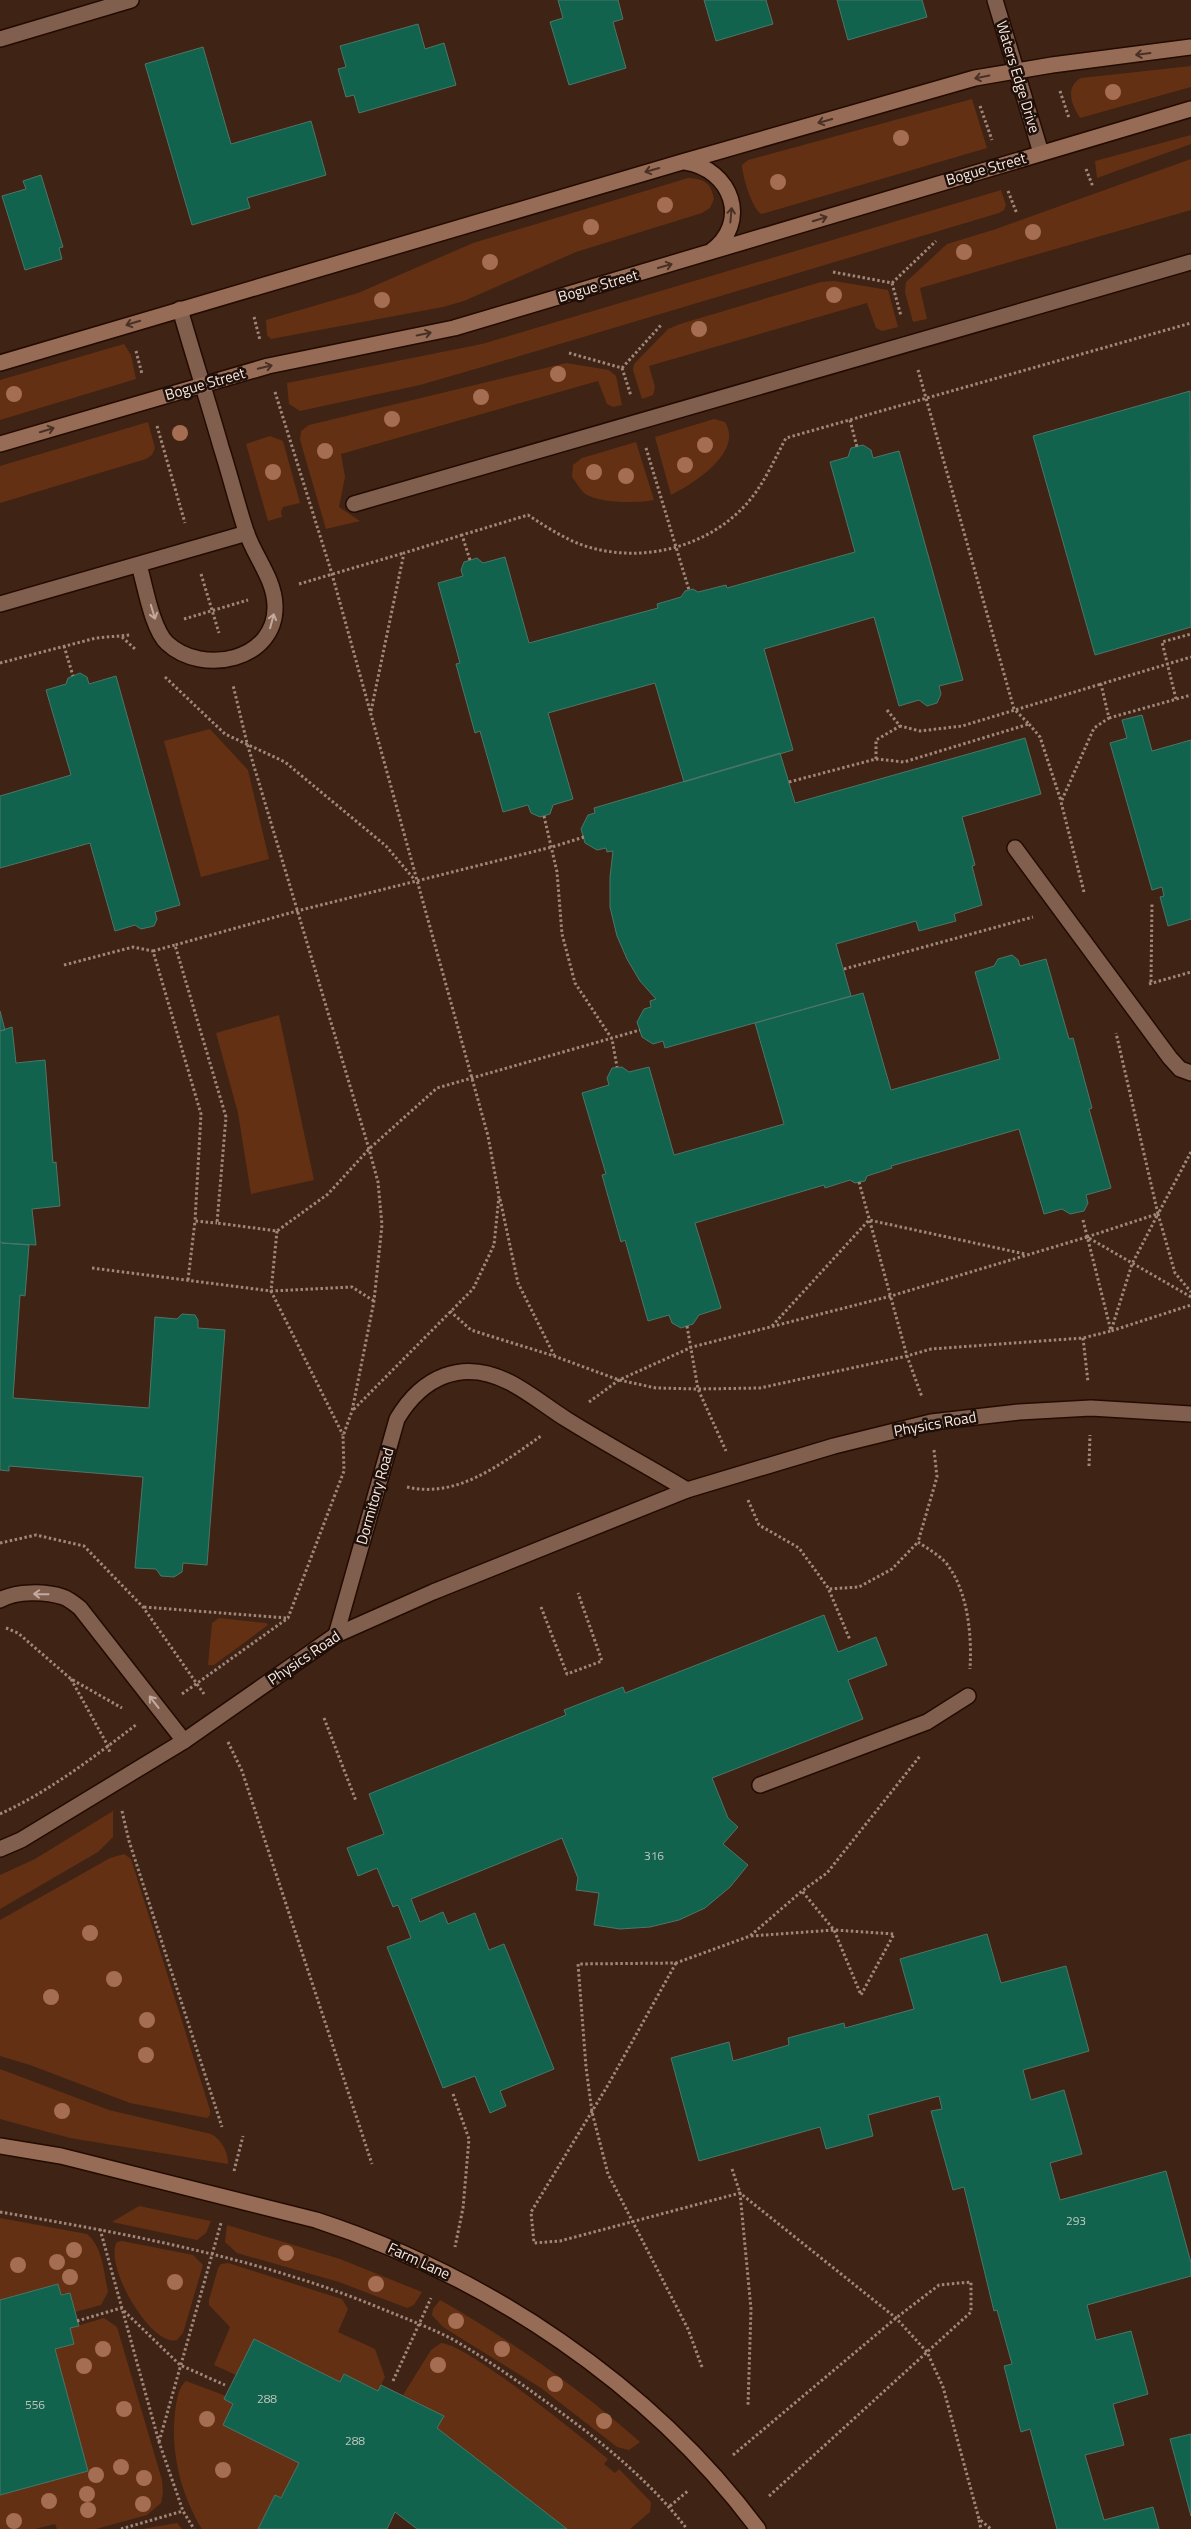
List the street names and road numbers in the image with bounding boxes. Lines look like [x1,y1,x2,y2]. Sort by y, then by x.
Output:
street label: Waters Edge Drive [990,18,1046,136]
street label: Bogue Street [943,146,1029,191]
street label: Bogue Street [555,263,641,308]
street label: Bogue Street [162,361,248,406]
street label: Physics Road [892,1405,978,1442]
street label: Dormitory Road [350,1445,399,1547]
street label: Physics Road [263,1625,345,1690]
street label: Farm Lane [384,2236,454,2285]

